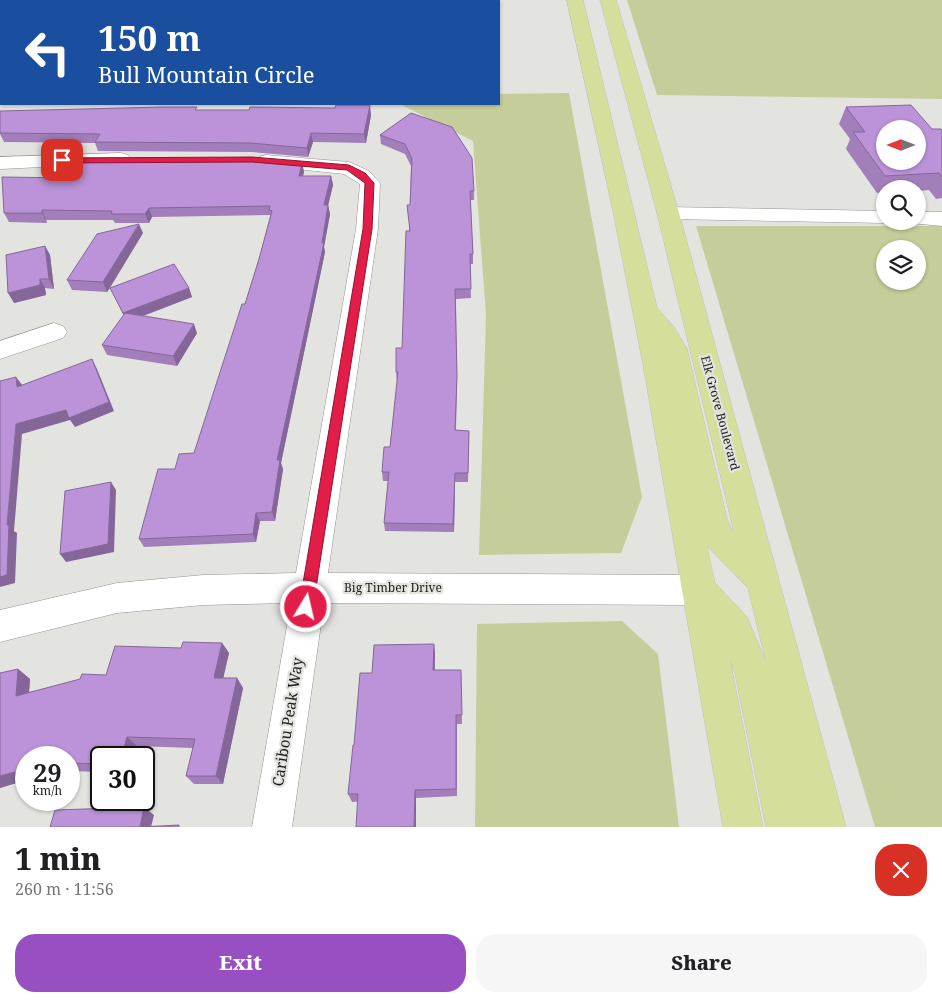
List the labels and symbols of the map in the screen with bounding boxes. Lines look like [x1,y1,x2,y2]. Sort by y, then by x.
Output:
north arrow [876,120,926,170]
pin [41,139,83,181]
street label: Elk Grove Boulevard [697,354,744,473]
street label: Big Timber Drive [344,579,442,596]
position arrow [279,580,331,632]
street label: Caribou Peak Way [267,655,307,788]
speed limit sign: 30 [90,746,155,811]

